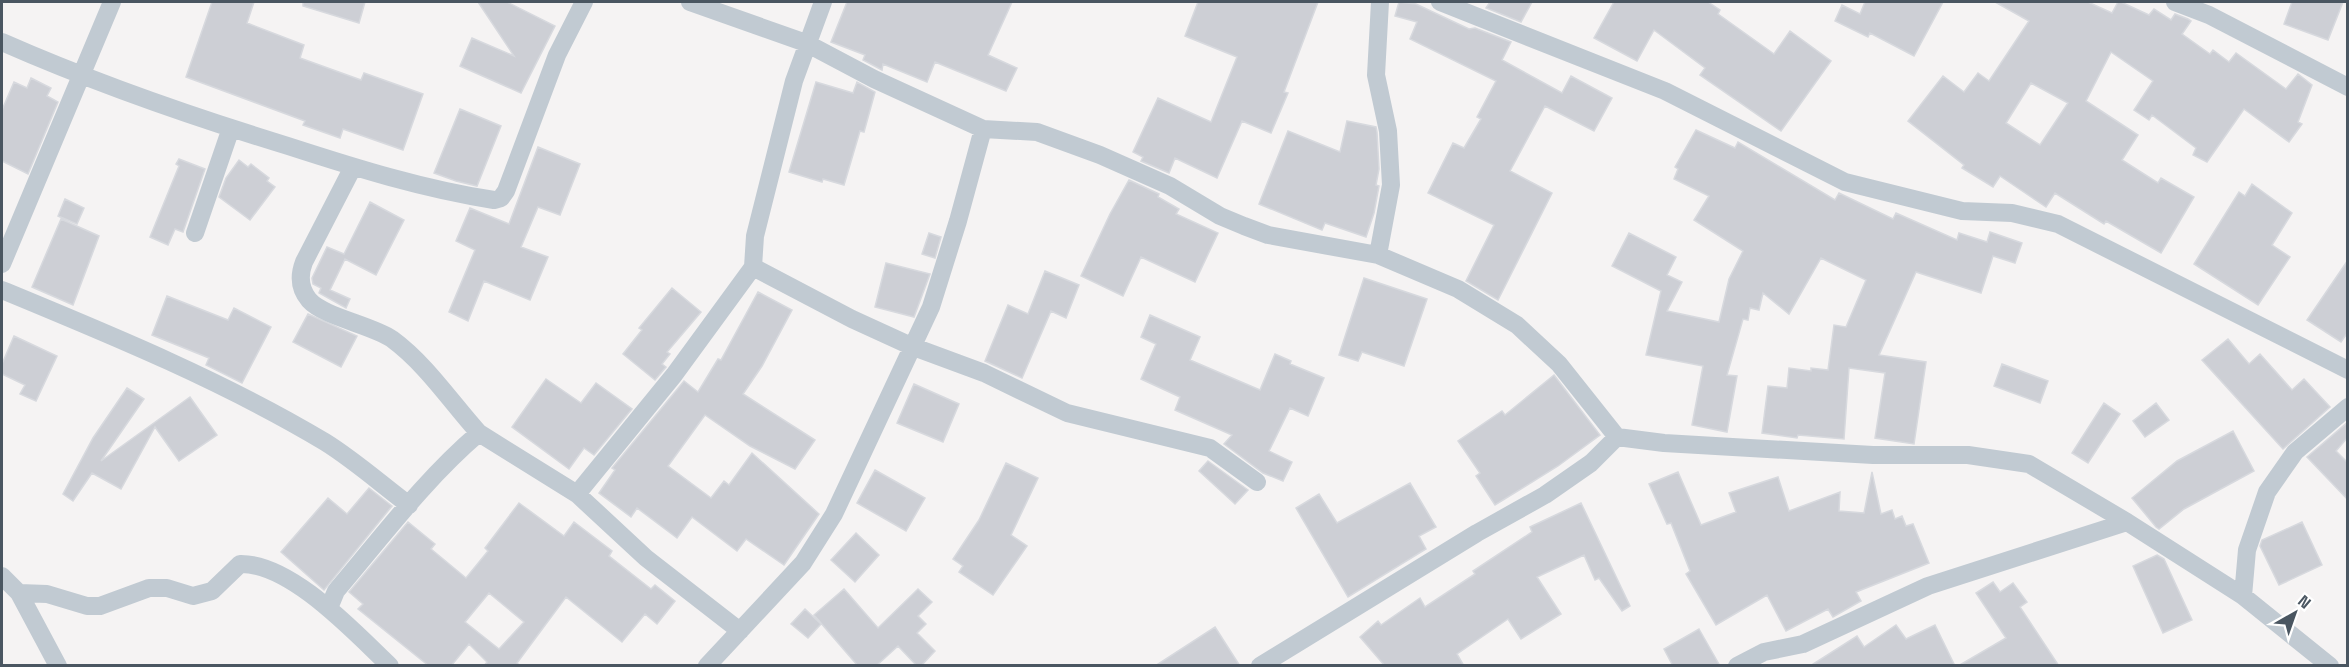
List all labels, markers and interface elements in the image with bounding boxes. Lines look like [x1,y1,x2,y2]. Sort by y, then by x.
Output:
north arrow [2265,583,2325,643]
text: N [2293,590,2315,613]

